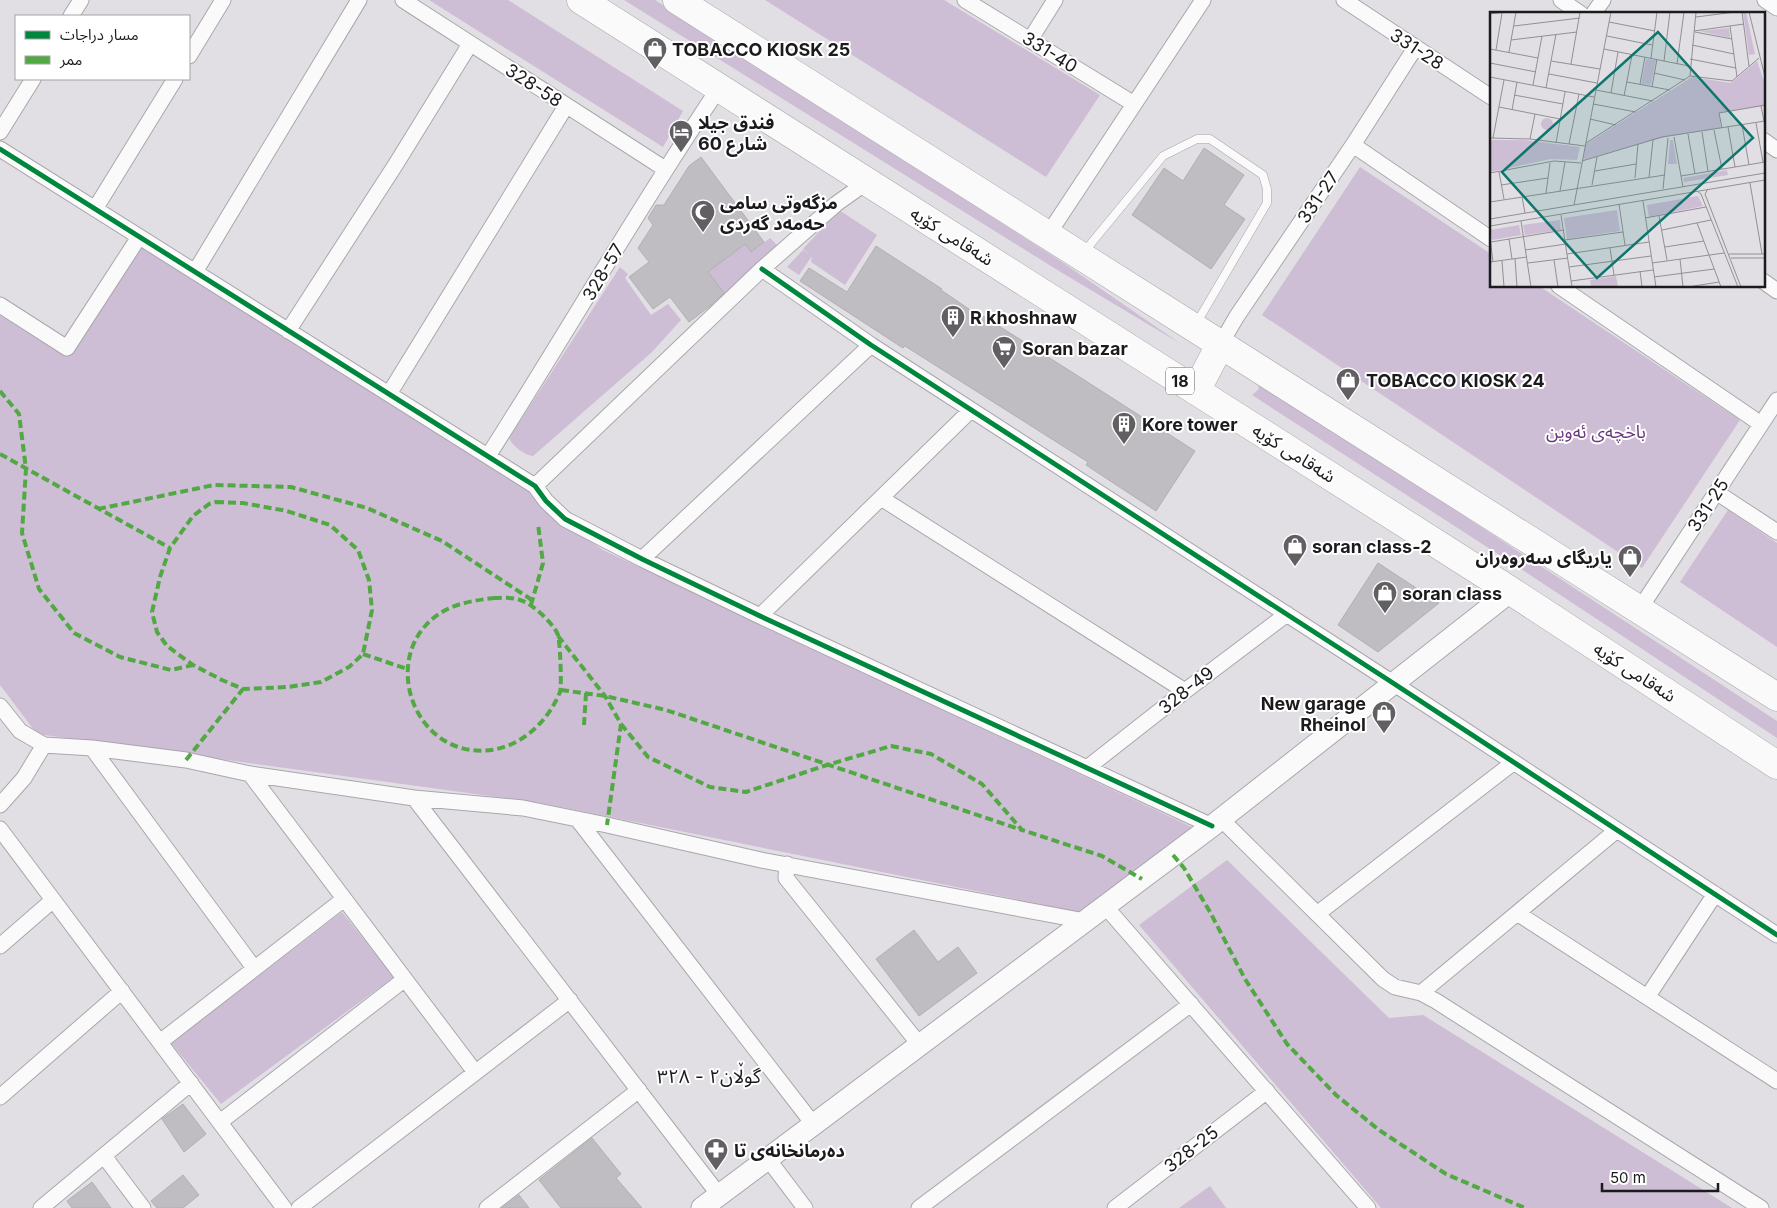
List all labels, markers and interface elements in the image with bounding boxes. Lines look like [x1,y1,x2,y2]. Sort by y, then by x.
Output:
inset map [1490,12,1764,288]
legend [15,15,190,80]
street label: 331-28 [1386,24,1448,74]
text: مسار دراجات [60,25,139,44]
street label: 331-40 [1019,27,1081,77]
shop icon: TOBACCO KIOSK 25 [642,36,668,70]
place label: TOBACCO KIOSK 25 [672,39,850,60]
text: ممر [59,50,83,69]
street label: 328-58 [502,59,566,111]
place label: فندق جيلا شارع 60 [698,112,774,157]
hotel icon: فندق جيلا شارع 60 [668,119,694,153]
street label: 331-27 [1293,167,1343,227]
place label: مزگەوتی سامی حەمەد گەردی [720,192,838,235]
mosque icon: مزگەوتی سامی حەمەد گەردی [690,199,716,233]
street label: شەقامی کۆیە [906,202,997,271]
street label: 328-57 [578,240,628,304]
building icon: R khoshnaw [940,304,966,338]
place label: R khoshnaw [970,307,1078,328]
supermarket icon: Soran bazar [991,335,1017,369]
place label: Soran bazar [1022,338,1128,359]
shop icon: TOBACCO KIOSK 24 [1335,367,1361,401]
road number: 18 [1166,368,1194,394]
place label: TOBACCO KIOSK 24 [1366,370,1545,391]
building icon: Kore tower [1111,411,1137,445]
place label: Kore tower [1142,414,1237,435]
street label: شەقامی کۆیە [1248,419,1339,488]
park label: باخچەی ئەوین [1546,421,1646,443]
street label: 331-25 [1683,474,1733,536]
shop icon: soran class-2 [1282,533,1308,567]
place label: soran class-2 [1312,536,1432,557]
shop icon: یاریگای سەروەران [1617,544,1643,578]
place label: یاریگای سەروەران [1476,547,1612,569]
shop icon: soran class [1372,580,1398,614]
place label: soran class [1402,583,1502,604]
street label: شەقامی کۆیە [1589,638,1680,707]
street label: 328-49 [1154,662,1218,718]
place label: New garage Rheinol [1261,693,1366,735]
shop icon: New garage Rheinol [1371,700,1397,734]
district label: گوڵان٢ - ٣٢٨ [657,1062,762,1088]
street label: 328-25 [1160,1121,1222,1177]
pharmacy icon: دەرمانخانەی تا [703,1137,729,1171]
place label: دەرمانخانەی تا [734,1140,845,1162]
scale bar [1602,1160,1718,1192]
text: 50 m [1610,1168,1646,1187]

